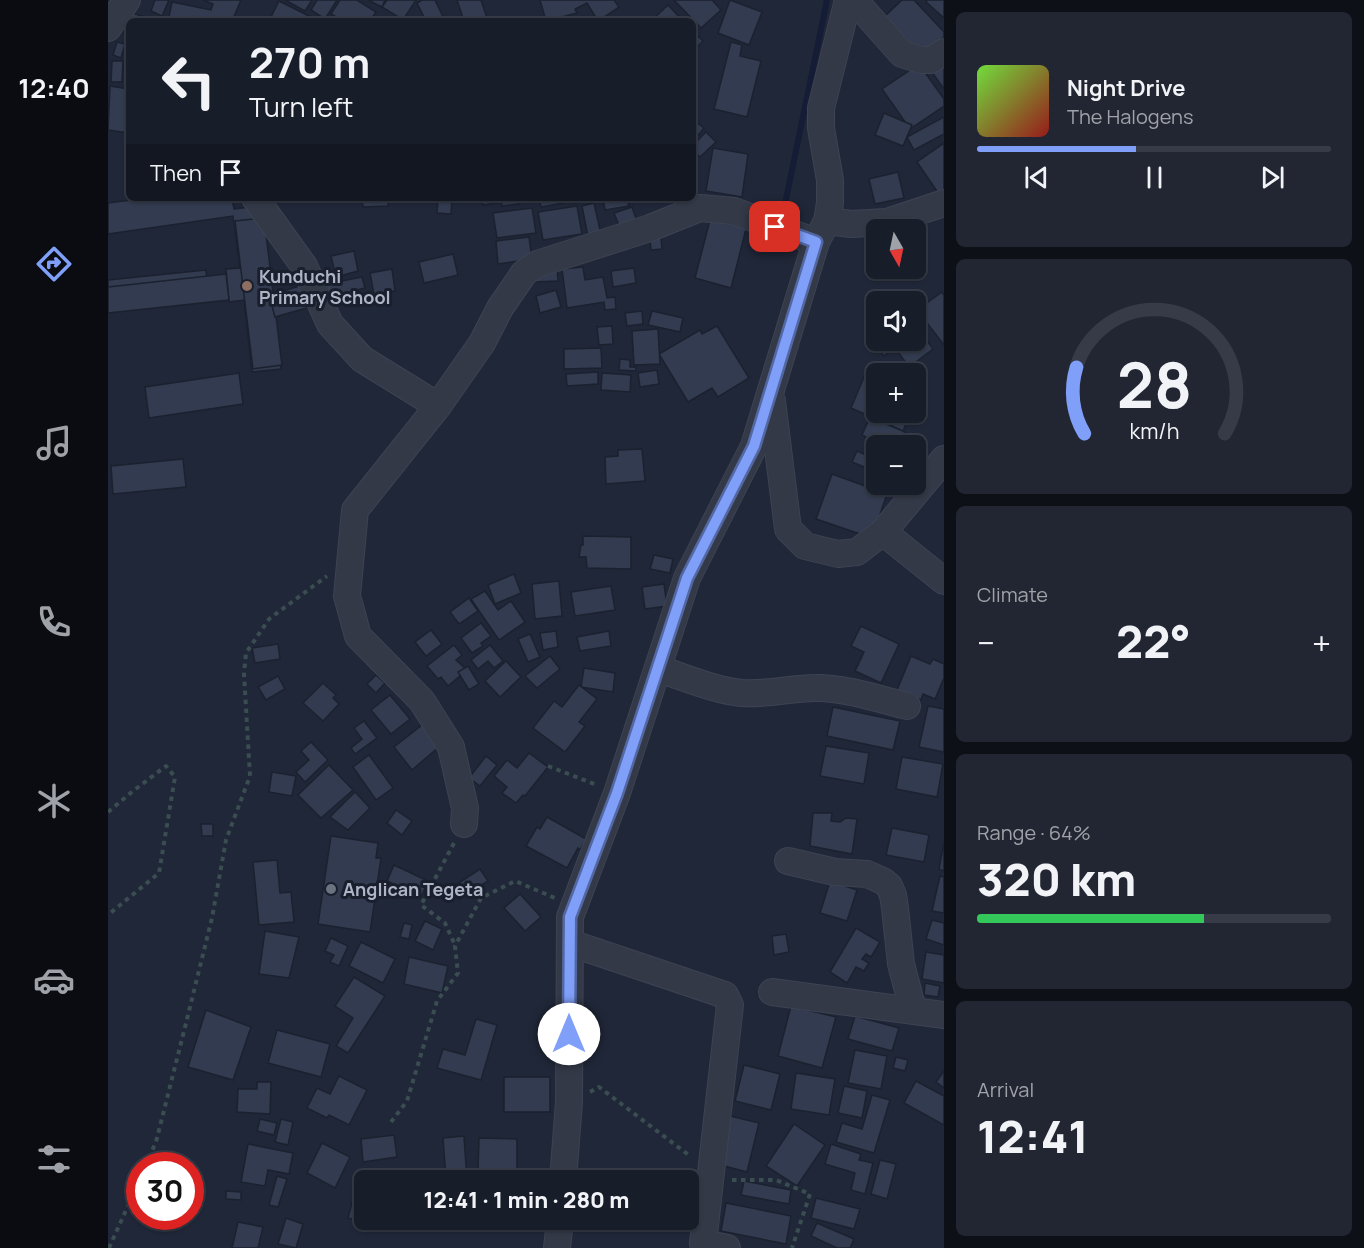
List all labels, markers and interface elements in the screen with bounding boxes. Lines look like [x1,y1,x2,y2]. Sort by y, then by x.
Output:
text: 270 m [249,33,370,91]
icon: left [150,42,228,120]
text: 12:40 [18,69,90,106]
text: Night Drive [1067,73,1186,103]
text: Turn left [249,88,353,125]
text: The Halogens [1067,103,1193,130]
icon: arrive [214,156,247,189]
text: Then [150,158,202,188]
icon: previous [1020,161,1053,194]
icon: pause [1138,161,1171,194]
icon: next [1256,161,1289,194]
pin [749,201,800,252]
icon: arrive [758,210,791,243]
north arrow [866,219,926,279]
map controls [866,219,926,495]
icon: directions [33,243,75,285]
place label: Kunduchi Primary School [259,264,391,309]
marker: Kunduchi Primary School [240,279,254,293]
button: sound [866,291,926,351]
text: 28 [1116,341,1192,427]
button: + [866,363,926,423]
text: km/h [1129,416,1179,445]
icon: music [33,422,75,464]
button: − [866,435,926,495]
text: Climate [977,581,1048,608]
icon: phone [33,601,75,643]
text: 22° [1116,610,1191,672]
text: − [977,620,995,665]
text: + [1312,620,1331,665]
icon: climate [33,780,75,822]
text: Range · 64% [977,819,1091,846]
text: 320 km [977,848,1136,910]
place label: Anglican Tegeta [343,877,483,901]
marker: Anglican Tegeta [324,882,338,896]
icon: car [33,959,75,1001]
position arrow [537,1002,601,1066]
text: Arrival [977,1076,1034,1103]
text: 12:41 [977,1105,1089,1167]
icon: filters [33,1138,75,1180]
speed limit sign: 30 [126,1152,204,1230]
text: 12:41 · 1 min · 280 m [424,1185,630,1215]

